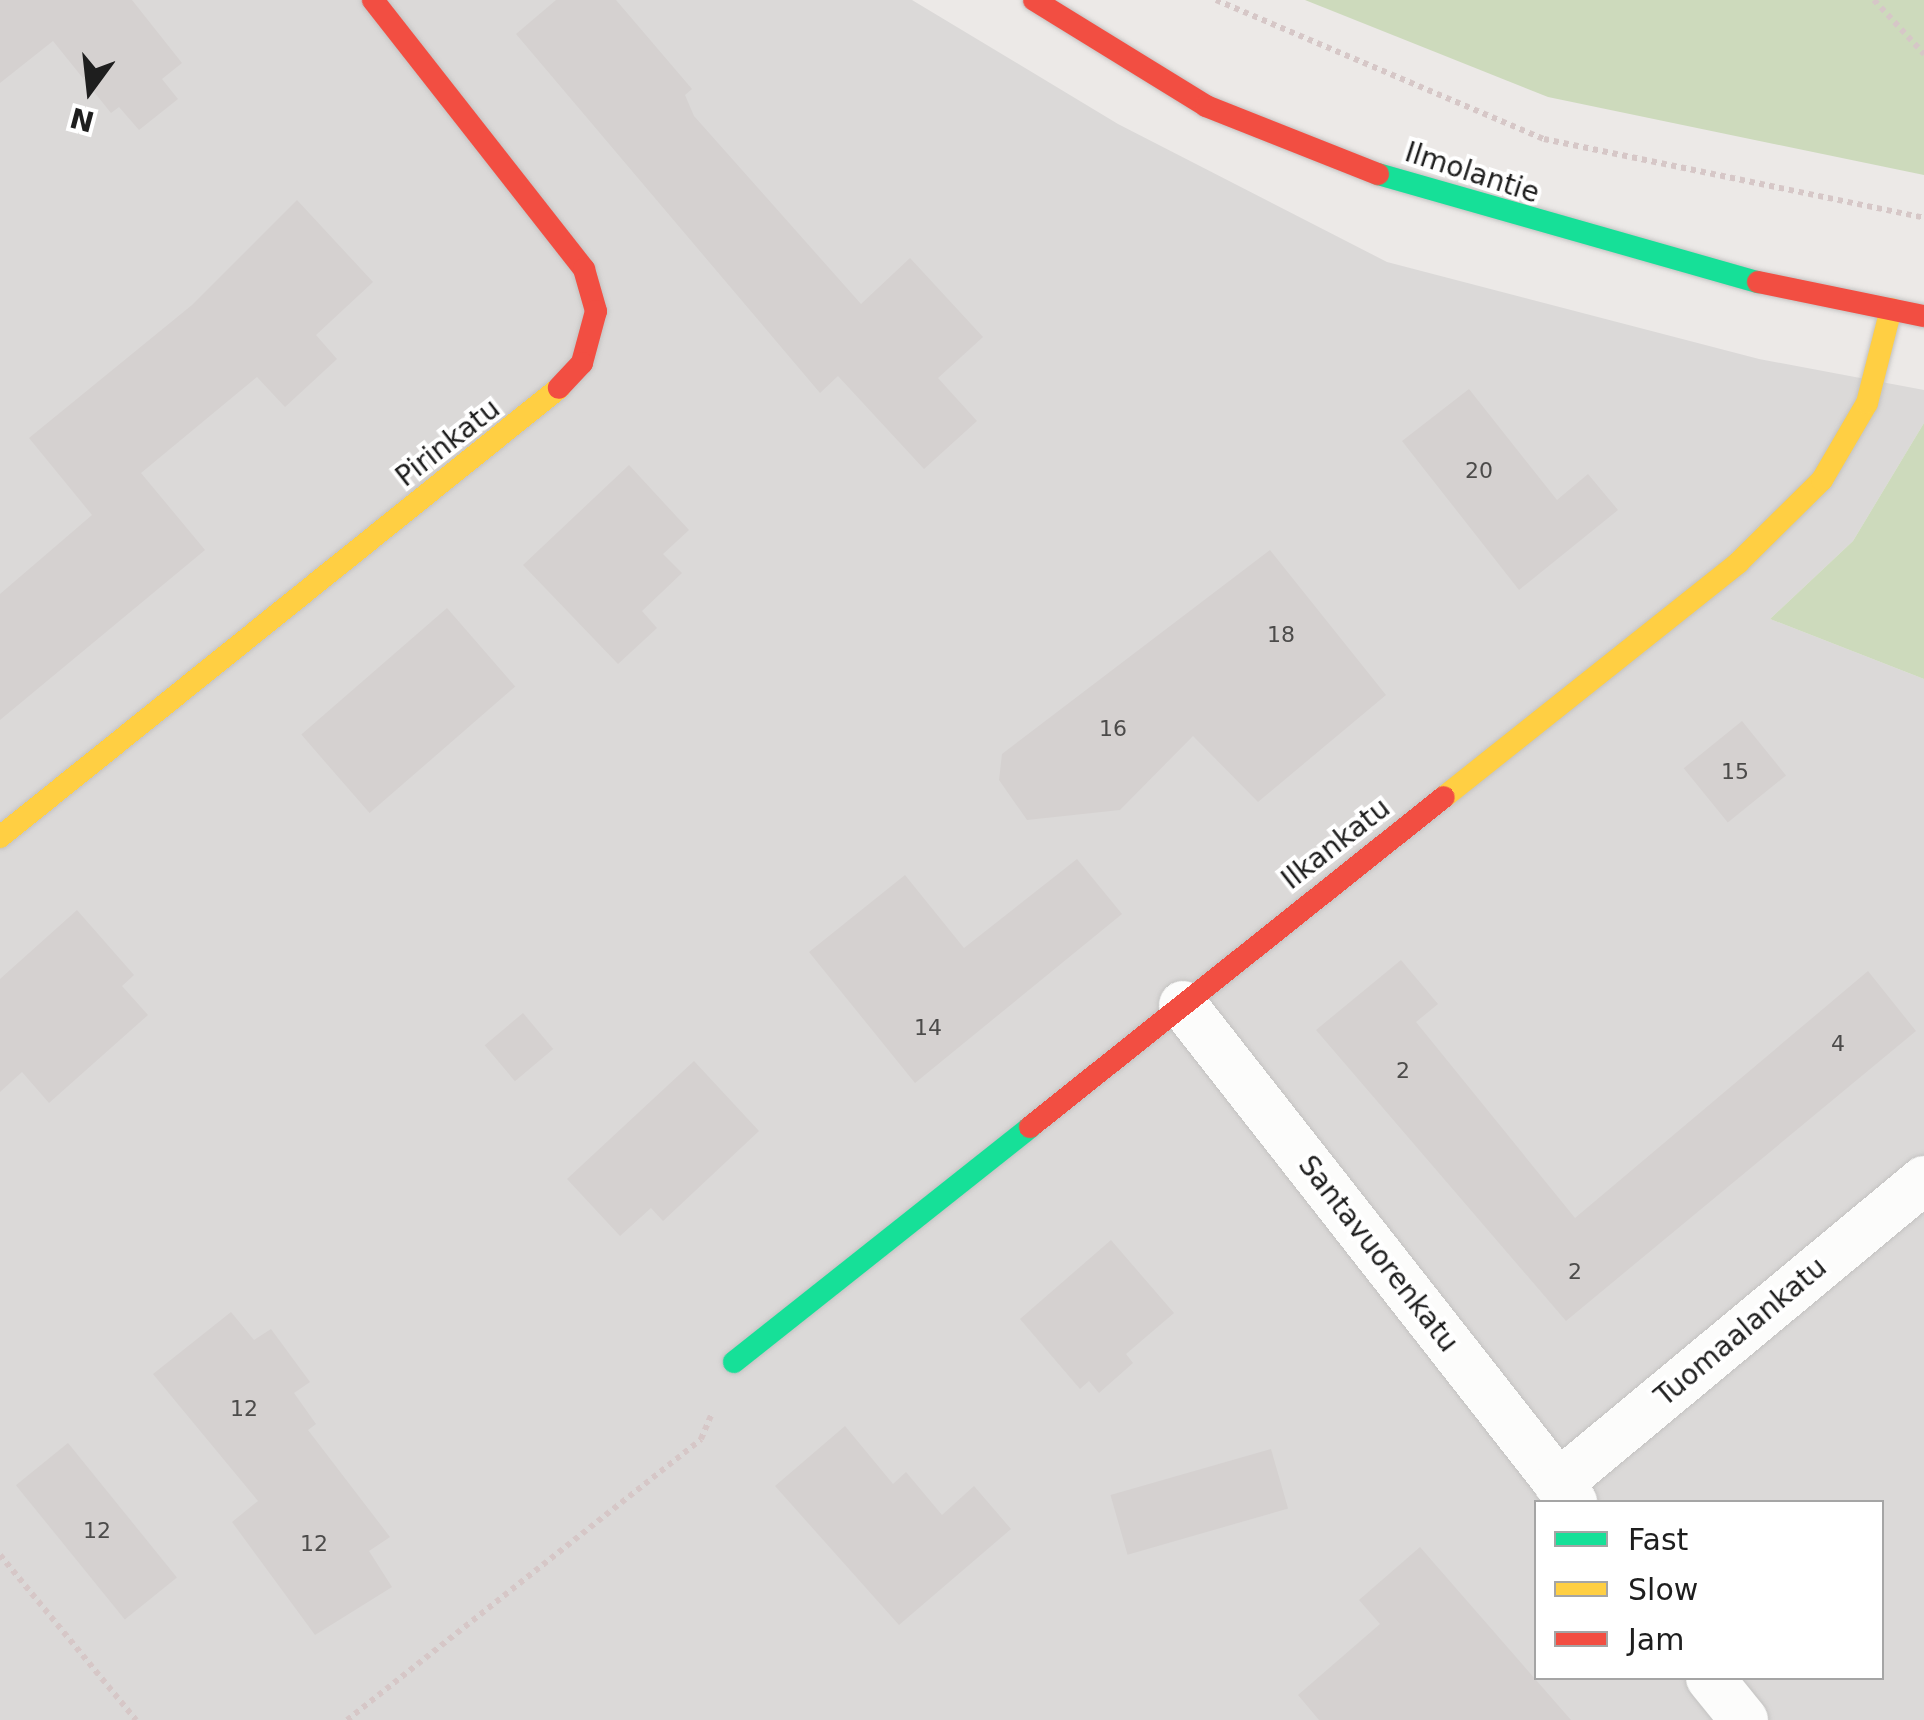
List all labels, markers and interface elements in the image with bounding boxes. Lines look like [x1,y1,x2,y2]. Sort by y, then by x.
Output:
north arrow [40,40,140,140]
text: N [67,100,98,138]
street label: Ilmolantie [1401,136,1543,210]
street label: Pirinkatu [389,392,507,494]
house number: 20 [1465,458,1493,484]
house number: 18 [1267,622,1295,648]
house number: 16 [1099,716,1127,742]
house number: 15 [1721,759,1749,785]
street label: Ilkankatu [1275,791,1397,897]
house number: 14 [914,1015,942,1041]
house number: 4 [1831,1031,1845,1057]
house number: 2 [1396,1058,1410,1084]
street label: Santavuorenkatu [1291,1149,1465,1359]
street label: Tuomaalankatu [1648,1250,1834,1414]
house number: 2 [1568,1259,1582,1285]
house number: 12 [230,1396,258,1422]
legend [1534,1500,1884,1680]
house number: 12 [83,1518,111,1544]
text: Fast [1628,1522,1688,1557]
house number: 12 [300,1531,328,1557]
text: Slow [1628,1572,1698,1607]
text: Jam [1628,1622,1684,1657]

